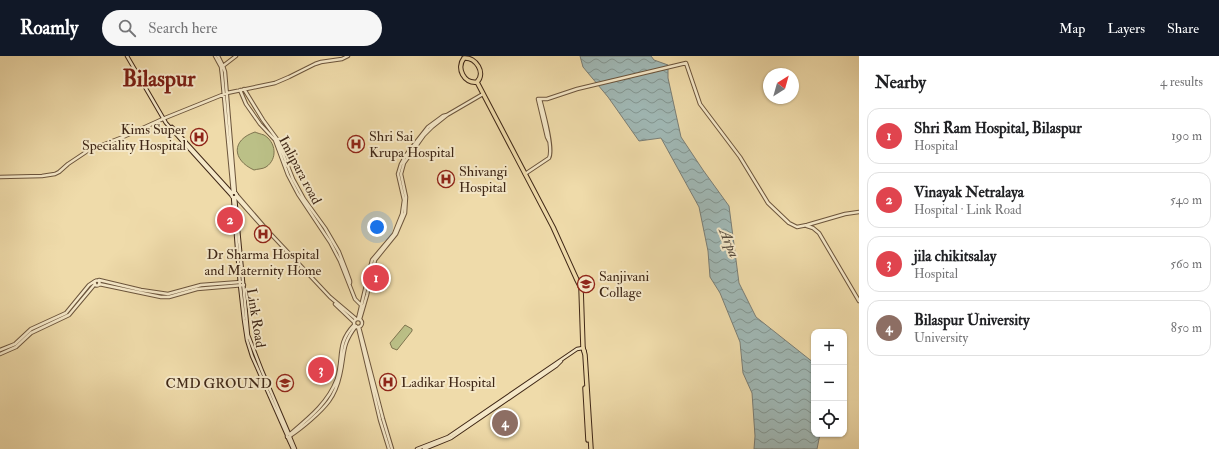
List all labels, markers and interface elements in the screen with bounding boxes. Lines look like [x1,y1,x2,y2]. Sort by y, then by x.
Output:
search box [102,10,382,46]
text: Roamly [20,16,78,40]
icon: search [116,17,138,39]
text: Search here [148,19,218,38]
text: Map [1059,20,1085,37]
text: Layers [1107,20,1145,37]
text: Share [1167,20,1199,37]
district label: Bilaspur [122,65,196,94]
north arrow [763,68,799,104]
text: Nearby [875,72,926,93]
text: 4 results [1160,74,1203,90]
text: Shri Ram Hospital, Bilaspur [914,119,1082,138]
place label: Kims Super Speciality Hospital [82,121,187,155]
hospital icon: Kims Super Speciality Hospital [189,127,209,147]
place label: Shri Sai Krupa Hospital [369,128,455,162]
text: 1 [887,128,891,144]
text: 190 m [1171,128,1202,144]
street label: Imlipara road [274,133,325,208]
hospital icon: Shri Sai Krupa Hospital [346,134,366,154]
text: Hospital [914,138,958,154]
place label: Shivangi Hospital [459,163,508,197]
hospital icon: Shivangi Hospital [436,169,456,189]
text: Vinayak Netralaya [914,183,1024,202]
text: 2 [886,192,892,208]
text: 540 m [1170,192,1202,208]
text: Hospital · Link Road [914,202,1022,218]
pin: 2 [217,205,243,235]
your location [367,217,387,237]
water label: Arpa [714,223,744,261]
hospital icon: Dr Sharma Hospital and Maternity Home [253,224,273,244]
place label: Dr Sharma Hospital and Maternity Home [205,246,322,280]
text: jila chikitsalay [914,247,996,266]
text: 3 [887,256,892,272]
text: 560 m [1170,256,1202,272]
pin: 1 [363,263,389,293]
text: Hospital [914,266,958,282]
place label: Sanjivani Collage [599,268,650,301]
school or university icon: Sanjivani Collage [576,274,596,294]
street label: Link Road [243,287,269,349]
text: Bilaspur University [914,311,1030,330]
text: 4 [885,320,893,336]
text: 850 m [1171,320,1202,336]
map controls [811,329,847,437]
button: + [811,329,847,365]
text: University [914,330,968,346]
pin: 3 [308,355,334,385]
button: − [811,365,847,401]
hospital icon: Ladikar Hospital [378,372,398,392]
school or university icon: CMD GROUND [275,373,295,393]
place label: Ladikar Hospital [401,374,496,392]
place label: CMD GROUND [165,375,272,392]
button: locate [811,401,847,437]
pin: 4 [492,408,518,438]

